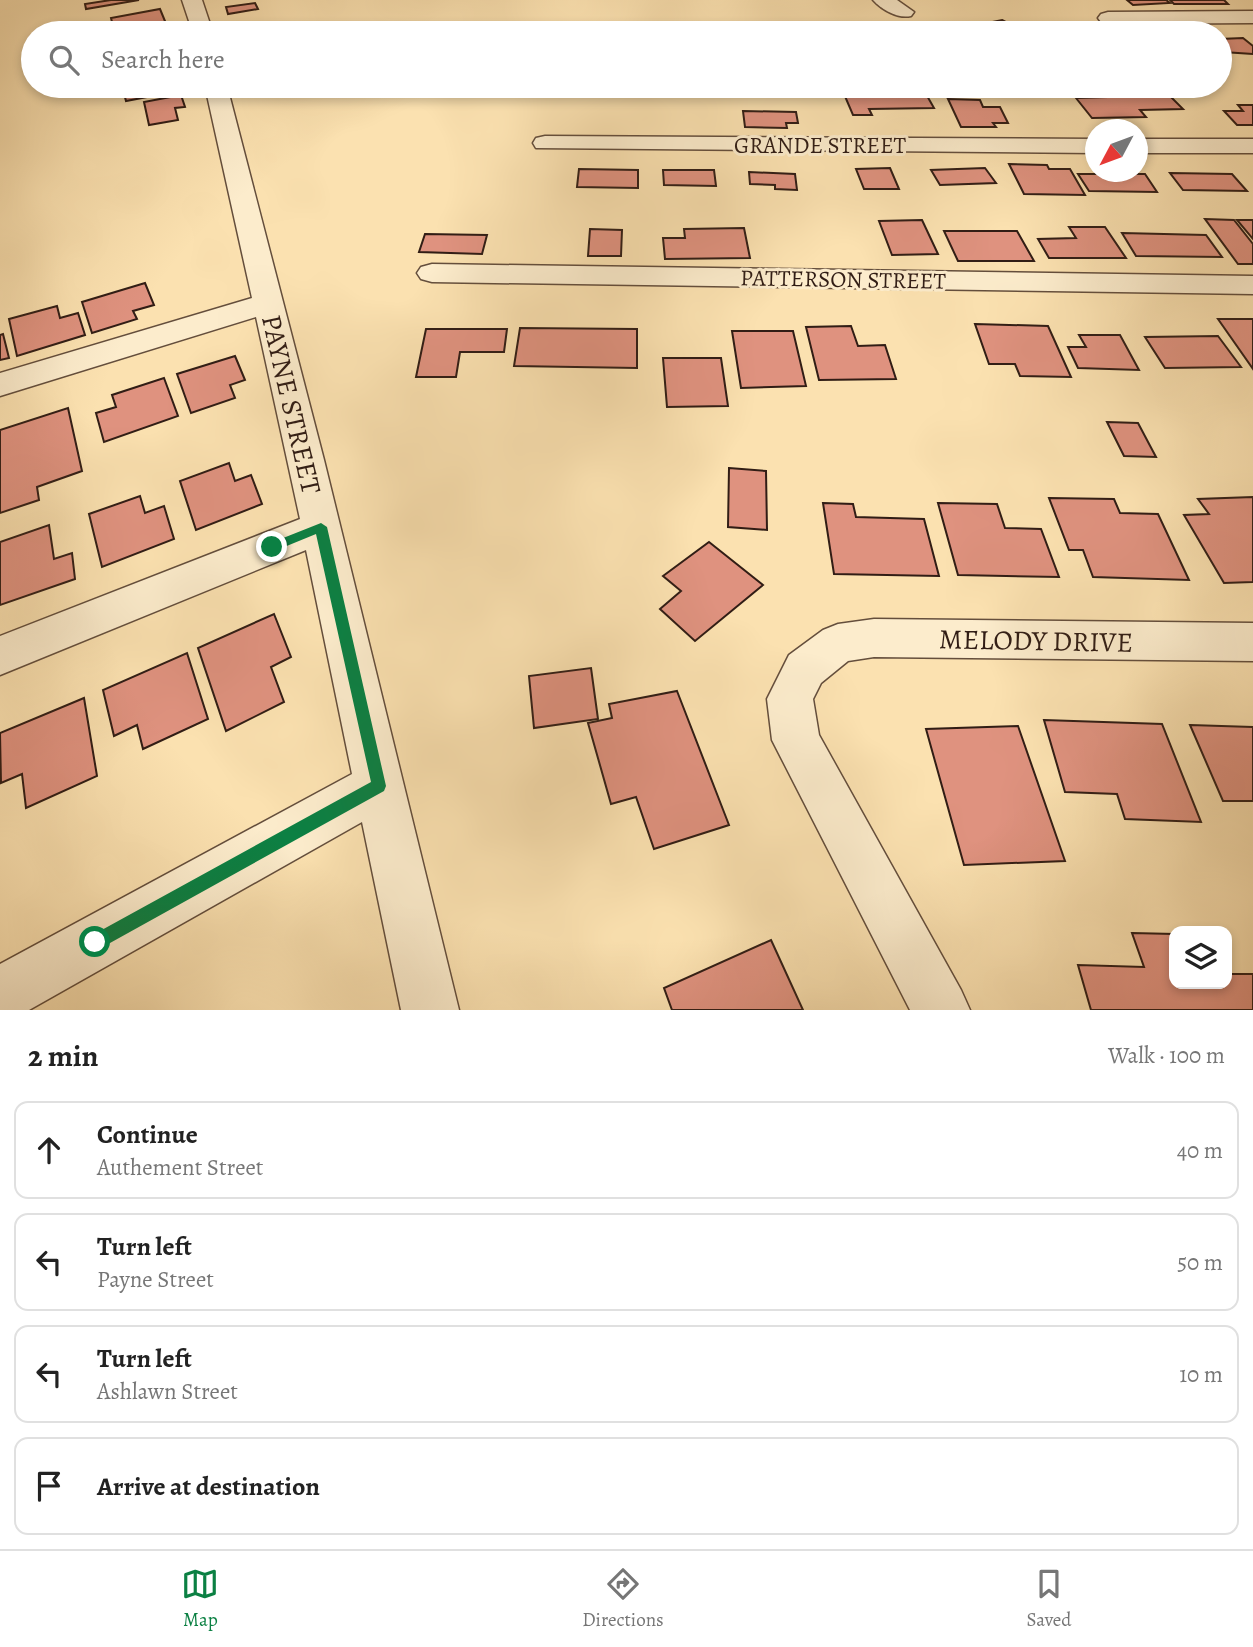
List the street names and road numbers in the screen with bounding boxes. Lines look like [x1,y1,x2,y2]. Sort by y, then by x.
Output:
street label: GRANDE STREET [734,130,907,161]
street label: PATTERSON STREET [740,262,947,297]
street label: PAYNE STREET [252,311,330,498]
street label: MELODY DRIVE [939,620,1133,662]

